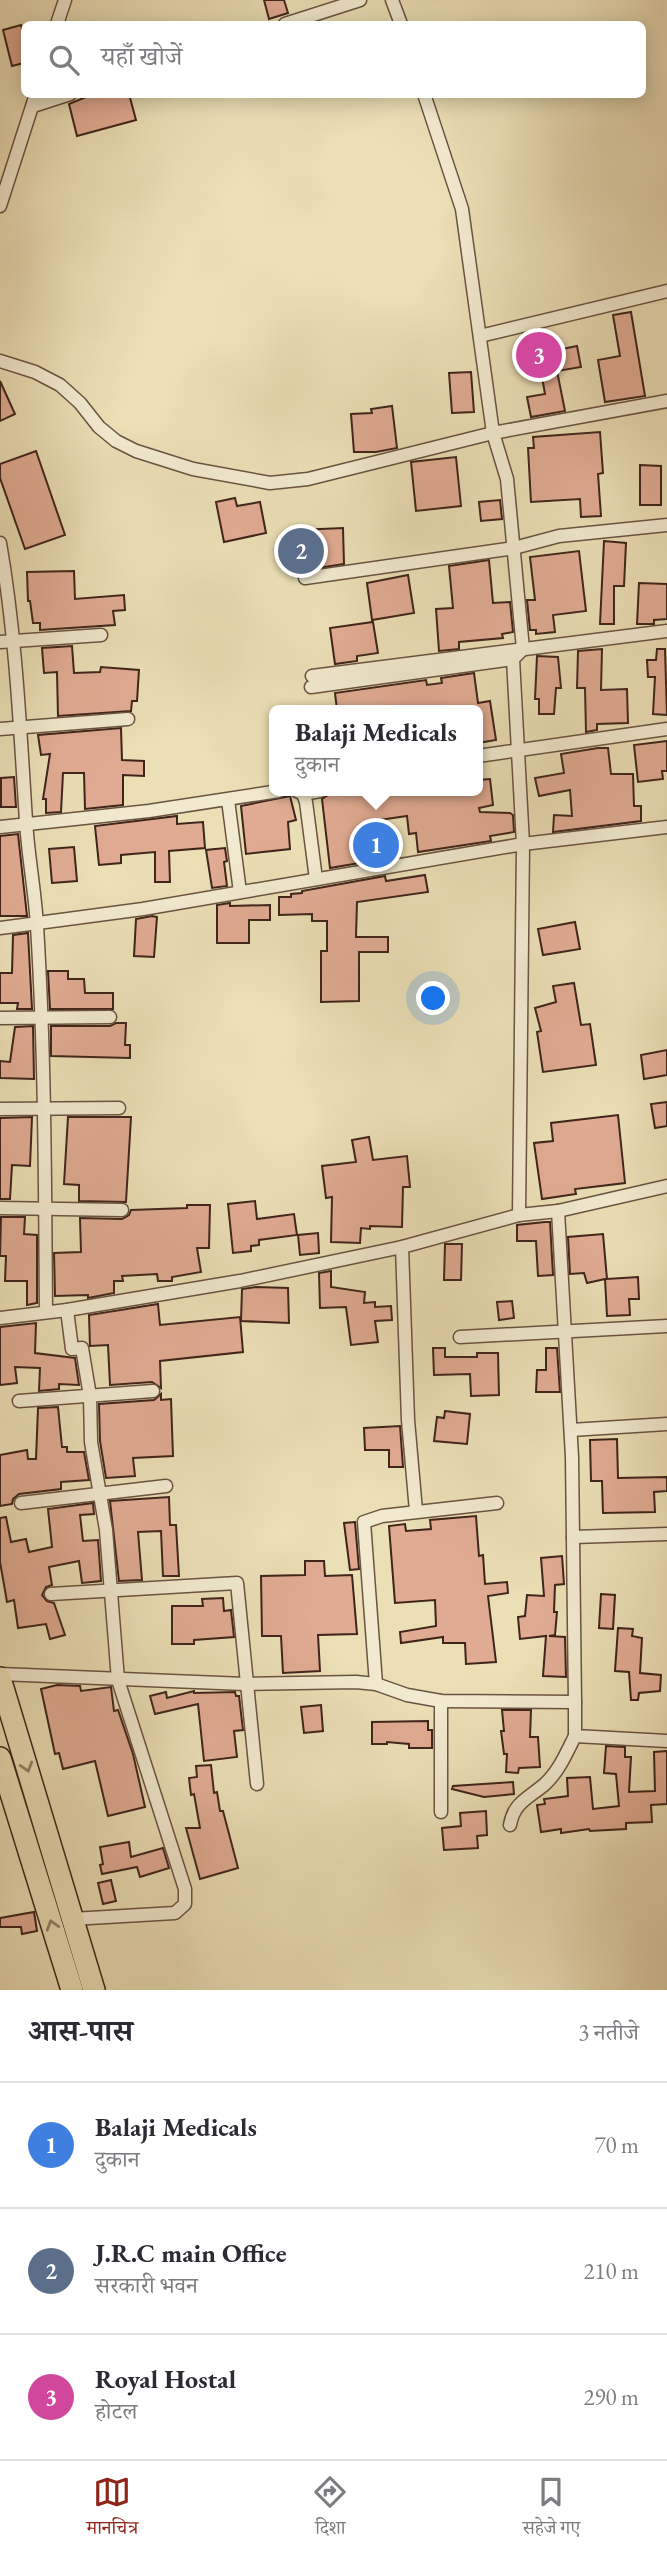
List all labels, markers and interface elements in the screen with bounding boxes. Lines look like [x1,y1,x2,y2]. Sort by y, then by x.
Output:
search box [21,21,646,98]
text: यहाँ खोजें [101,39,182,73]
icon: search [45,41,83,79]
pin: 3 [516,329,562,381]
pin: 2 [278,525,324,577]
popup [269,705,483,796]
text: Balaji Medicals [295,715,457,749]
text: दुकान [295,749,340,779]
pin: 1 [353,819,399,871]
your location [416,981,450,1015]
one-way arrow [18,1760,33,1772]
one-way arrow [46,1919,60,1932]
text: आस-पास [28,2011,133,2050]
text: 3 नतीजे [578,2017,639,2047]
text: Balaji Medicals [95,2110,257,2144]
text: 1 [45,2130,57,2160]
text: 70 m [594,2130,639,2160]
text: दुकान [95,2144,139,2174]
text: J.R.C main Office [95,2236,287,2270]
text: 2 [45,2256,57,2286]
text: 210 m [583,2256,639,2286]
text: सरकारी भवन [95,2270,198,2300]
text: Royal Hostal [95,2362,236,2396]
text: 3 [45,2382,57,2412]
text: 290 m [583,2382,639,2412]
text: होटल [95,2396,137,2426]
tab: मानचित्र [87,2473,138,2546]
tab: दिशा [311,2473,349,2546]
tab: सहेजे गए [523,2473,580,2546]

